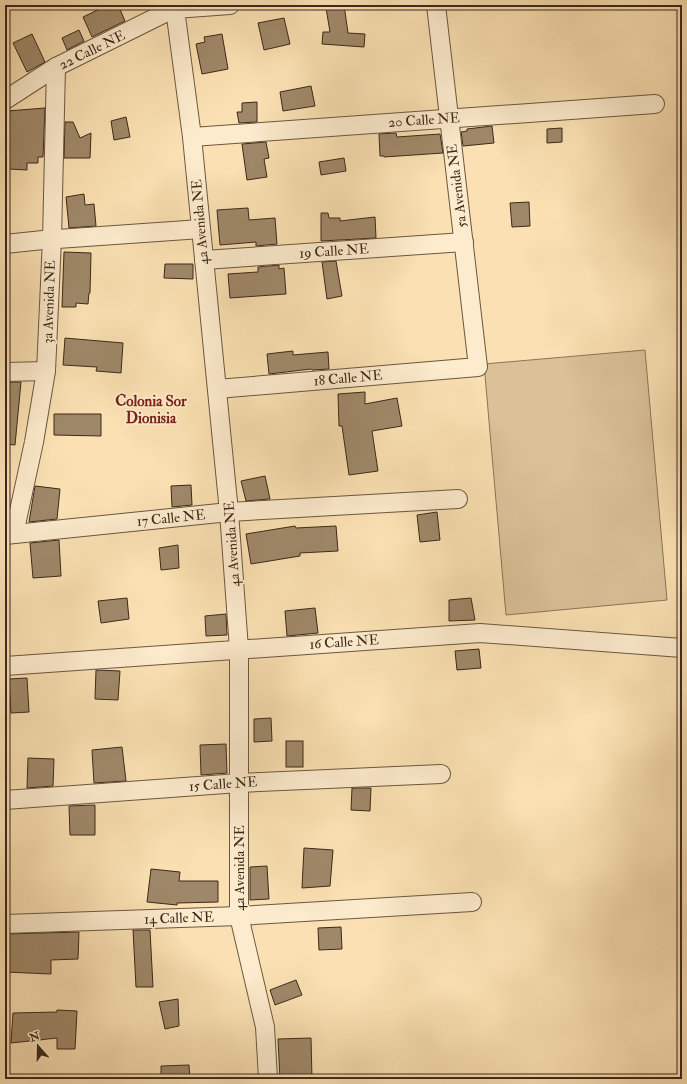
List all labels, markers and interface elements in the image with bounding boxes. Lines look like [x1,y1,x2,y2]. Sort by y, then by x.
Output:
street label: 22 Calle NE [56,27,128,73]
street label: 20 Calle NE [388,109,460,131]
street label: 5a Avenida NE [443,143,471,229]
street label: 4a Avenida NE [188,179,212,265]
street label: 19 Calle NE [299,240,369,262]
street label: 3a Avenida NE [39,260,59,344]
street label: 18 Calle NE [313,367,383,389]
district label: Colonia Sor Dionisia [115,392,187,428]
street label: 4a Avenida NE [221,501,243,587]
street label: 17 Calle NE [136,506,206,530]
street label: 16 Calle NE [309,631,379,653]
street label: 15 Calle NE [188,773,258,795]
street label: 4a Avenida NE [231,825,248,911]
street label: 14 Calle NE [144,908,214,928]
north arrow [18,1026,58,1066]
text: N [27,1029,43,1045]

